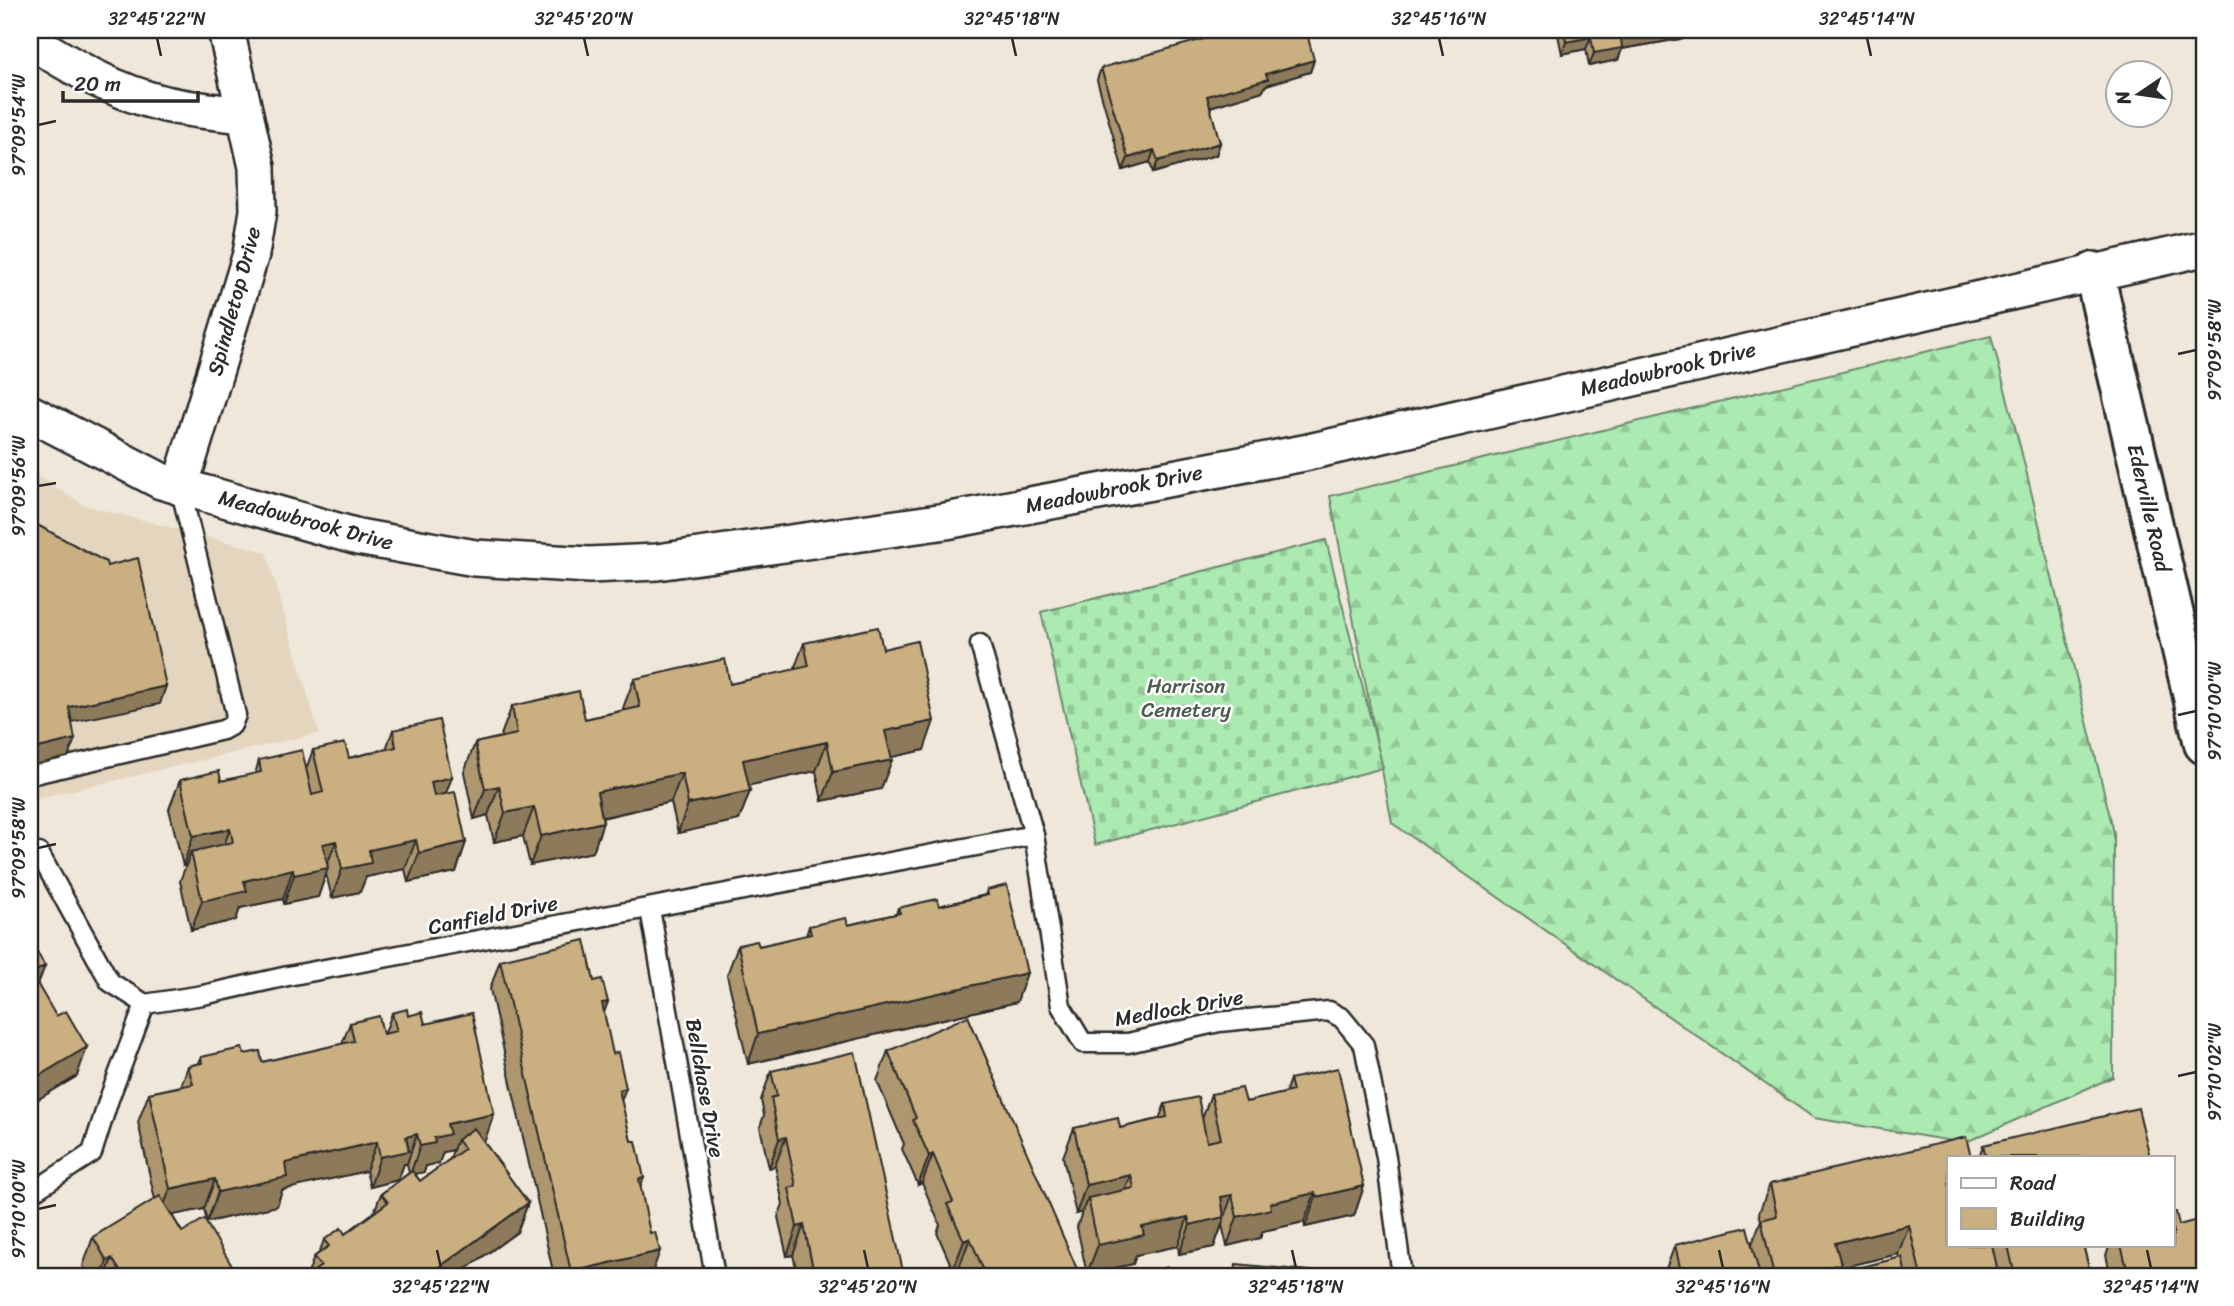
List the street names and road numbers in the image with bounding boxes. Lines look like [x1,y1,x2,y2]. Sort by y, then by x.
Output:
street label: Spindletop Drive [196,222,272,380]
street label: Meadowbrook Drive [1576,330,1760,408]
street label: Ederville Road [2116,440,2183,578]
street label: Meadowbrook Drive [1022,453,1206,525]
street label: Meadowbrook Drive [214,478,398,562]
street label: Canfield Drive [425,884,561,946]
street label: Medlock Drive [1112,978,1247,1038]
street label: Bellchase Drive [674,1015,736,1161]

